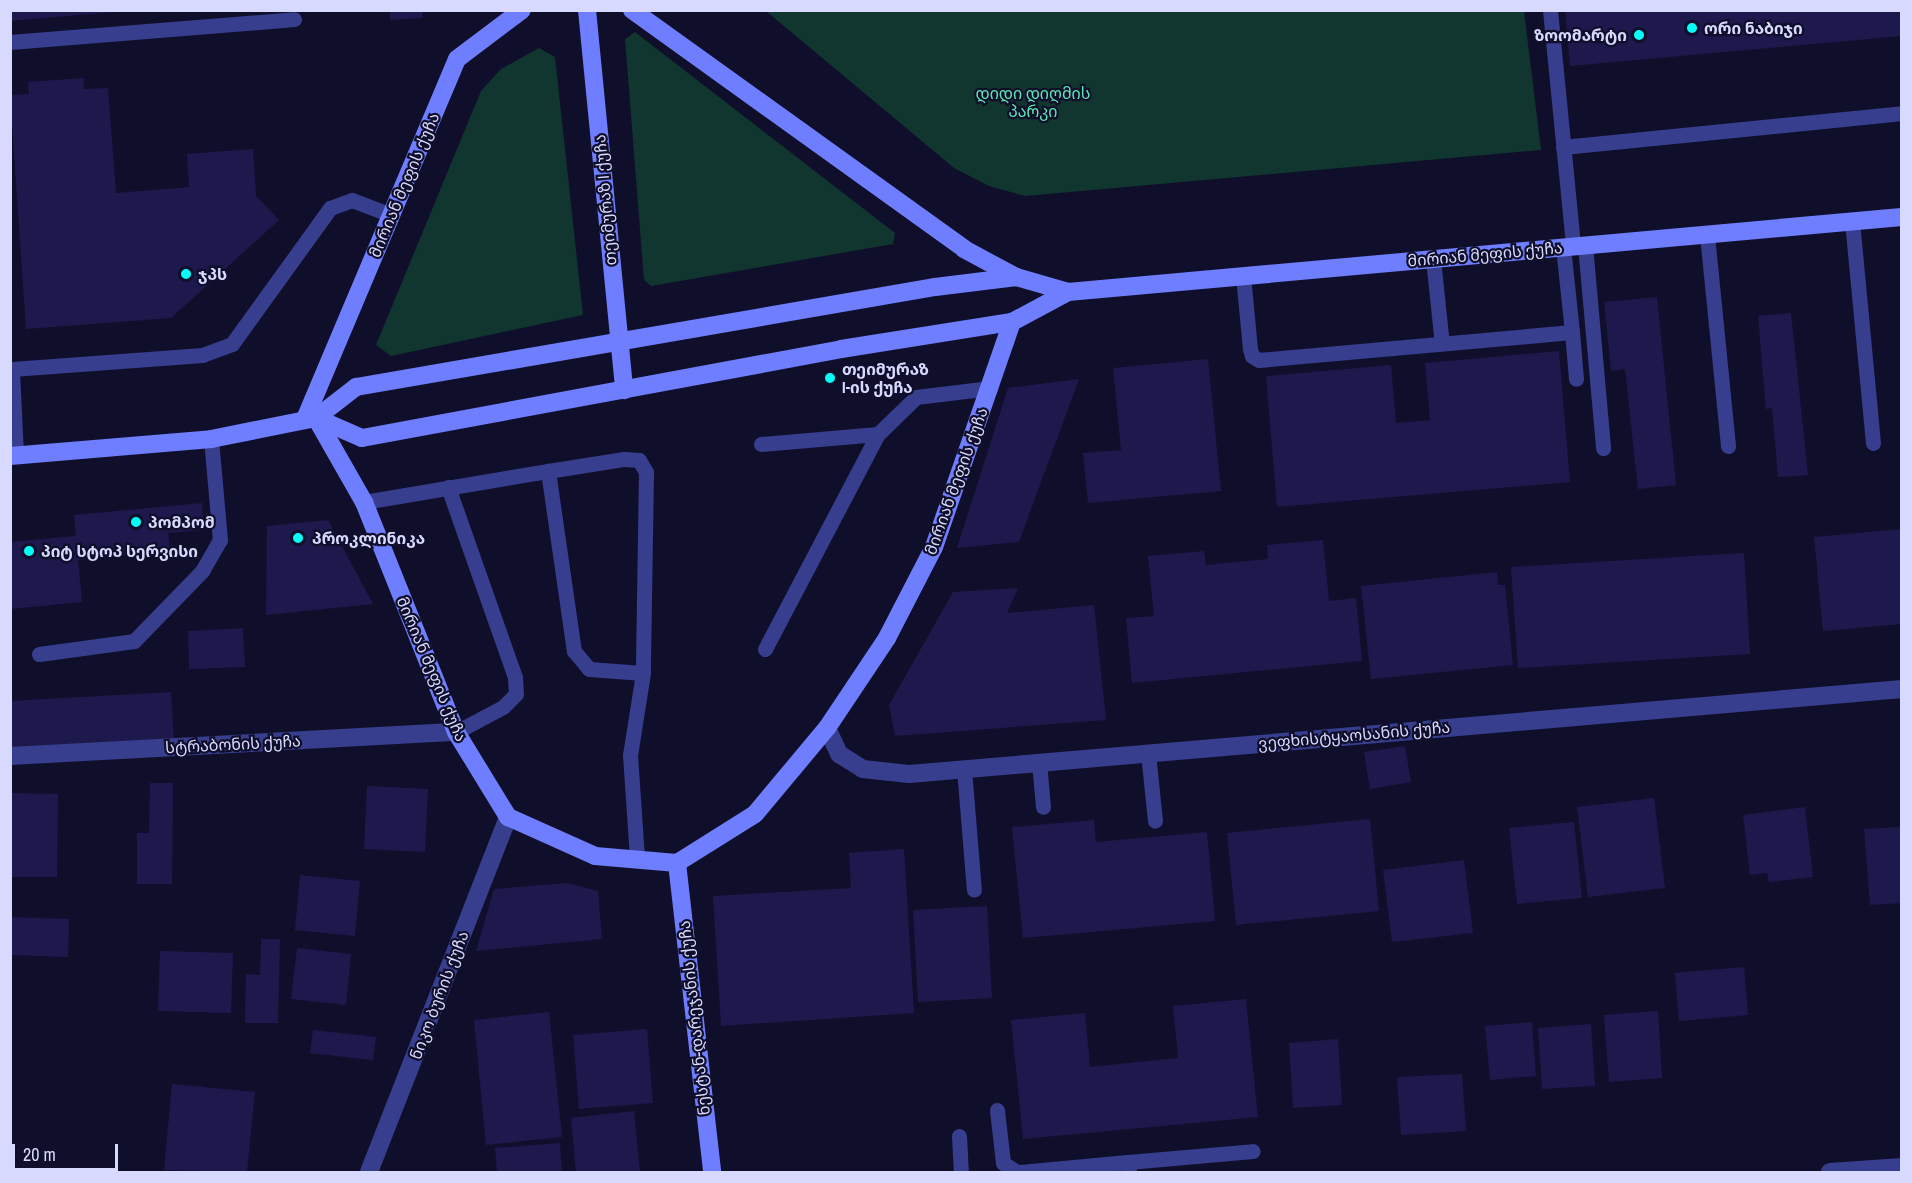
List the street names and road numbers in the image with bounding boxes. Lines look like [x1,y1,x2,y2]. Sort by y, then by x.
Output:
street label: მირიან მეფის ქუჩა [365,110,443,260]
street label: თეიმურაზ I ქუჩა [590,134,620,266]
street label: მირიან მეფის ქუჩა [1407,238,1563,270]
street label: მირიან მეფის ქუჩა [920,405,992,557]
street label: მირიან მეფის ქუჩა [393,594,471,744]
street label: ვეფხისტყაოსანის ქუჩა [1257,717,1451,753]
street label: სტრაბონის ქუჩა [165,731,301,757]
street label: ნესტან-დარეჯანის ქუჩა [674,920,714,1116]
street label: ნიკო ბურის ქუჩა [406,928,472,1062]

